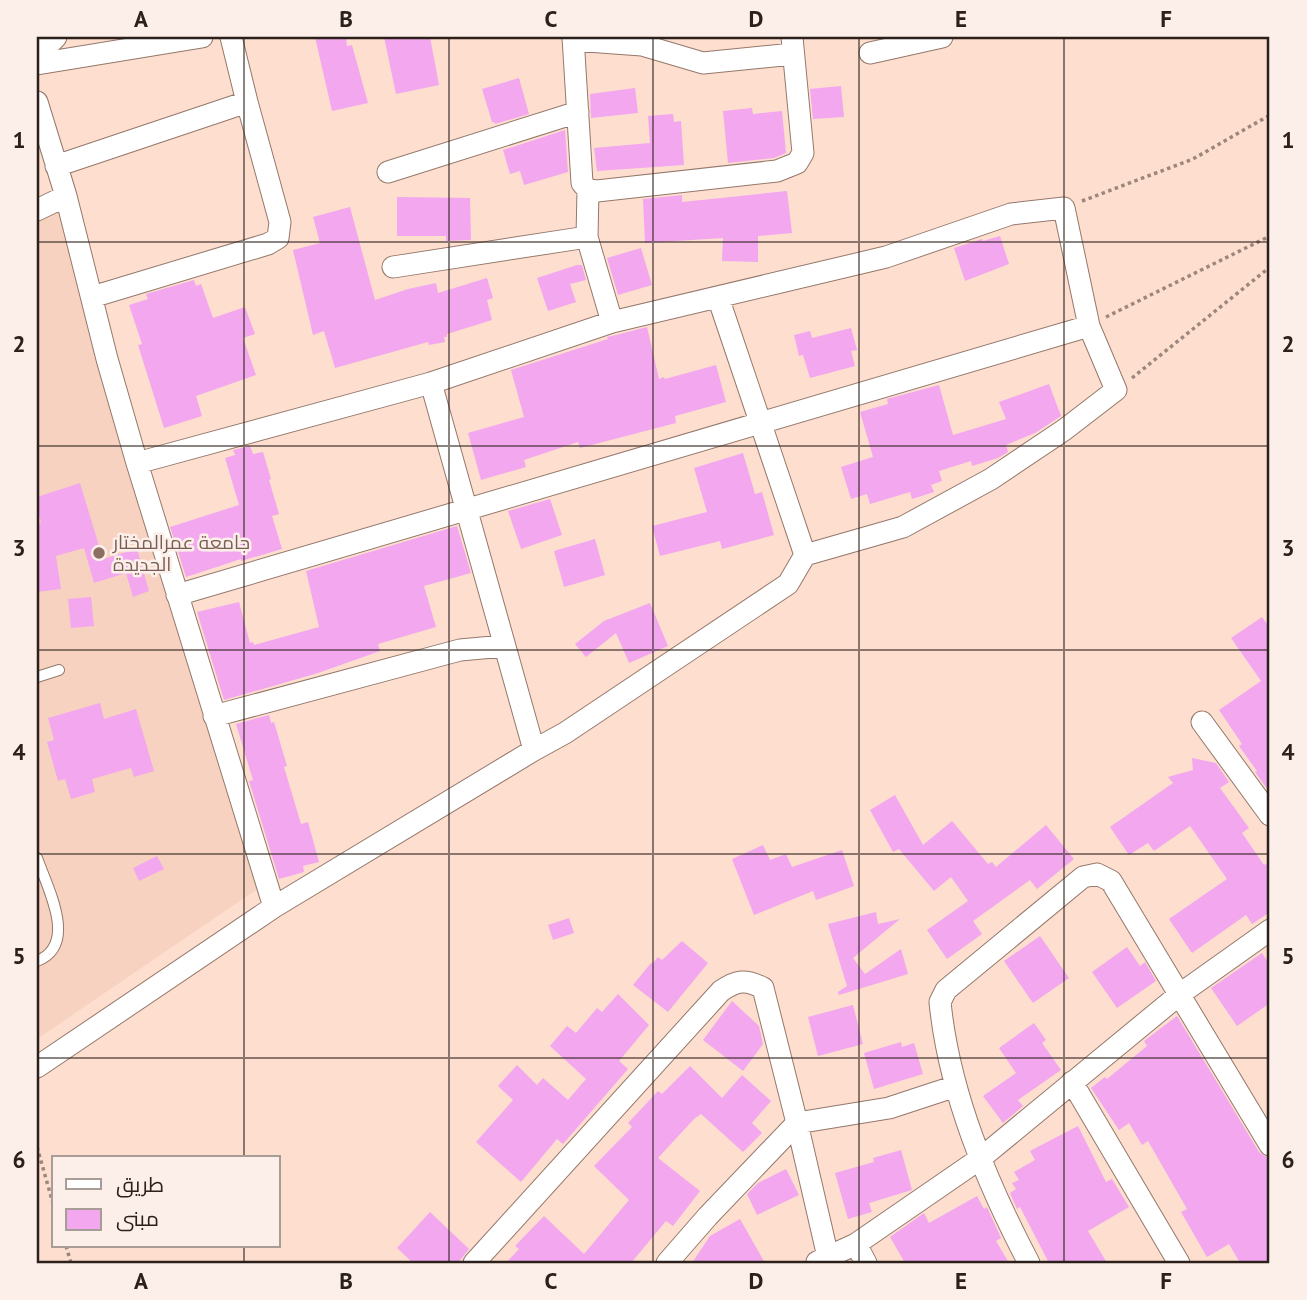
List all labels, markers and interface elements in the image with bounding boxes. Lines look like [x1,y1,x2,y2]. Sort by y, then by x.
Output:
text: A [134,4,148,33]
text: B [339,4,353,33]
text: C [545,4,558,33]
text: D [749,4,763,33]
text: E [955,4,967,33]
text: F [1160,4,1172,33]
text: 1 [12,125,26,154]
text: 1 [1281,125,1295,154]
text: 2 [12,329,26,358]
text: 2 [1281,329,1295,358]
place label: جامعة عمرالمختار الجديدة [112,530,250,576]
text: 3 [12,533,26,562]
text: 3 [1281,533,1295,562]
marker: جامعة عمرالمختار الجديدة [91,545,107,561]
text: 4 [12,737,26,766]
text: 4 [1281,737,1295,766]
text: 5 [12,941,26,970]
text: 5 [1281,941,1295,970]
text: 6 [12,1145,26,1174]
text: 6 [1281,1145,1295,1174]
legend [52,1156,280,1248]
text: طريق [116,1171,164,1198]
text: مبنى [116,1205,159,1232]
text: A [134,1266,148,1295]
text: B [339,1266,353,1295]
text: C [545,1266,558,1295]
text: D [749,1266,763,1295]
text: E [955,1266,967,1295]
text: F [1160,1266,1172,1295]

